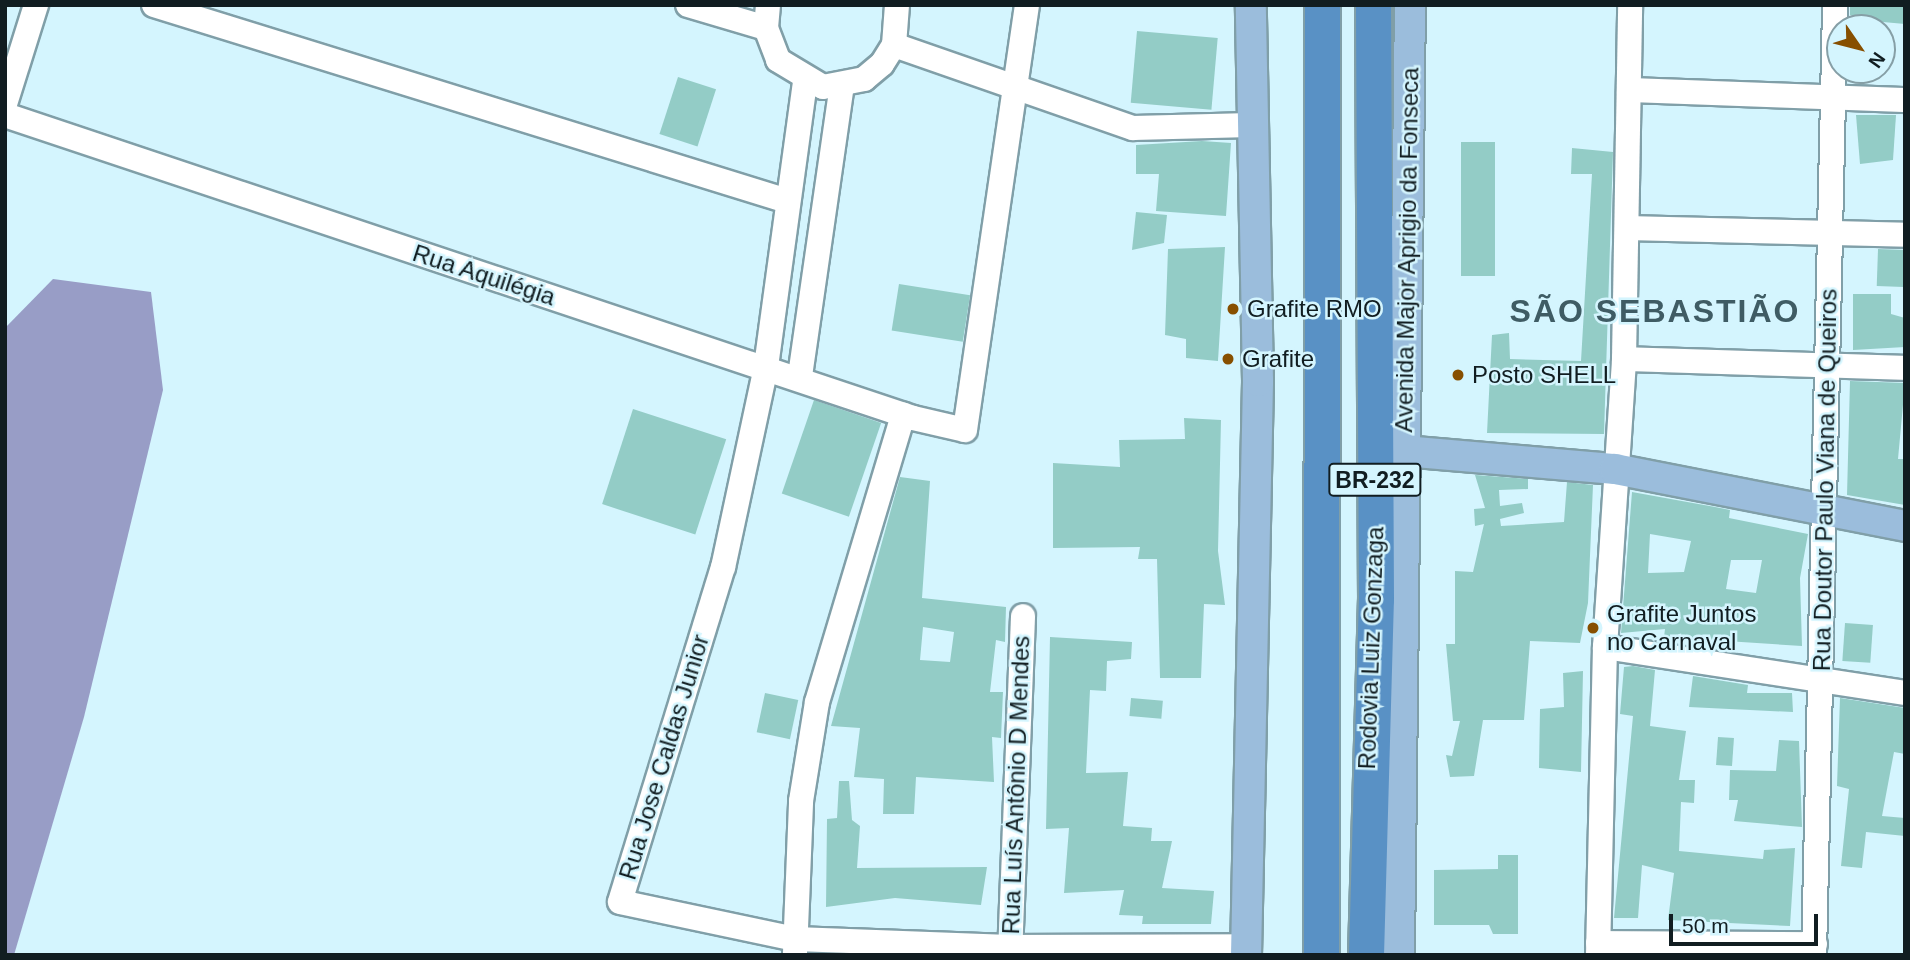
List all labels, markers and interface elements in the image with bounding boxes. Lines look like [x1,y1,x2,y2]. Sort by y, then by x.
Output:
north arrow [1826,14,1896,84]
text: N [1864,49,1890,72]
street label: Avenida Major Aprigio da Fonseca [1389,67,1425,433]
street label: Rua Aquilégia [408,238,560,312]
street label: Rua Doutor Paulo Viana de Queiros [1807,289,1843,671]
district label: SÃO SEBASTIÃO [1511,292,1799,330]
place label: Grafite RMO [1247,295,1382,323]
marker: Grafite RMO [1225,301,1241,317]
place label: Grafite [1242,345,1314,373]
marker: Grafite [1220,351,1236,367]
place label: Posto SHELL [1472,361,1616,389]
marker: Posto SHELL [1450,367,1466,383]
road number: BR-232 [1328,460,1422,500]
street label: Rodovia Luiz Gonzaga [1352,526,1390,770]
place label: Grafite Juntos no Carnaval [1607,600,1756,656]
marker: Grafite Juntos no Carnaval [1585,620,1601,636]
street label: Rua Jose Caldas Junior [613,631,715,883]
street label: Rua Luís Antônio D Mendes [996,635,1036,935]
scale bar [1672,900,1821,944]
text: 50 m [1682,914,1729,937]

